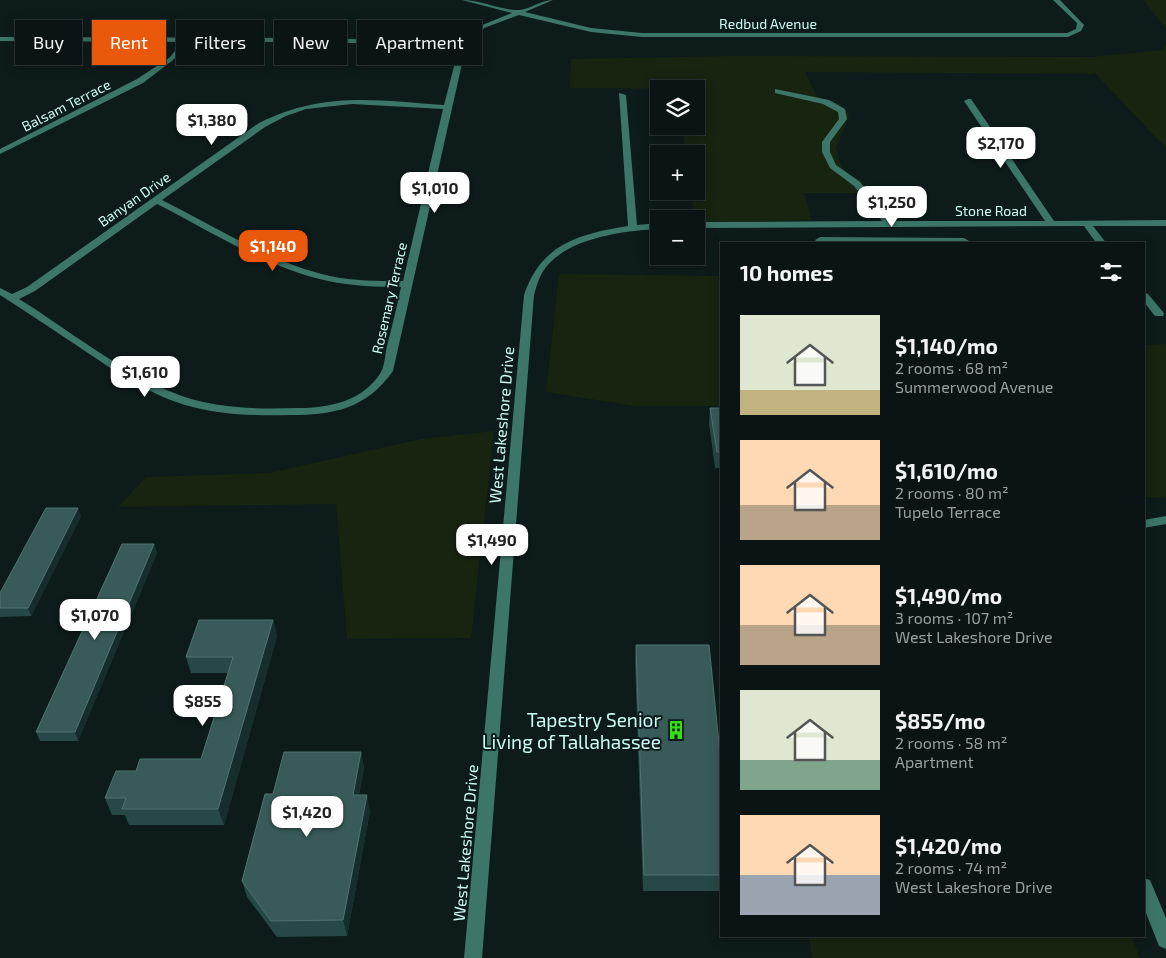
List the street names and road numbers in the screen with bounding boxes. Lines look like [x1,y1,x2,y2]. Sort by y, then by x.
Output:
street label: Redbud Avenue [719,15,817,32]
street label: Balsam Terrace [19,75,113,135]
street label: Banyan Drive [95,168,173,230]
street label: Stone Road [955,202,1027,219]
street label: Rosemary Terrace [368,241,410,355]
street label: West Lakeshore Drive [485,346,517,504]
street label: West Lakeshore Drive [449,764,481,922]

